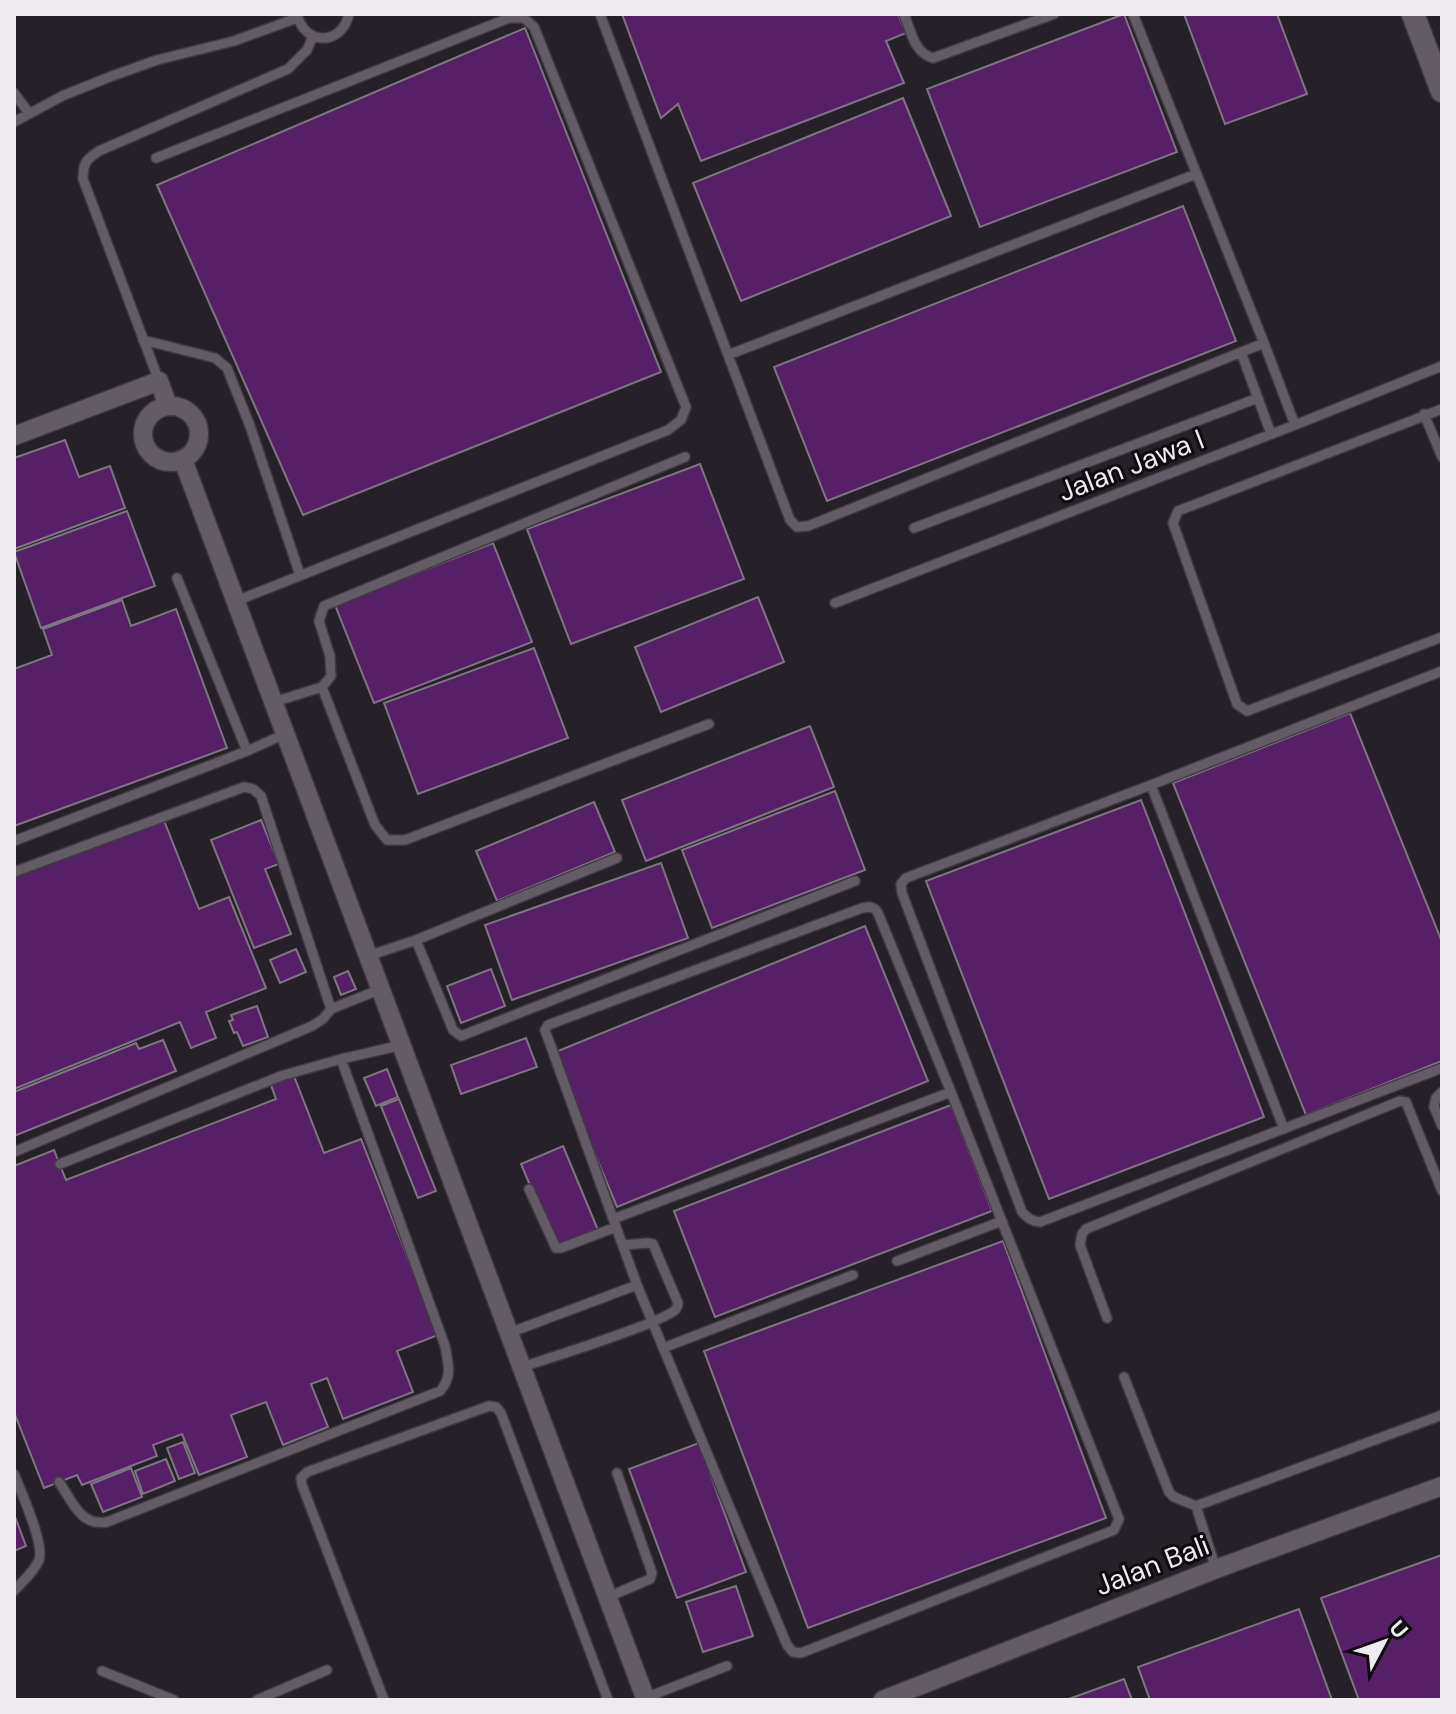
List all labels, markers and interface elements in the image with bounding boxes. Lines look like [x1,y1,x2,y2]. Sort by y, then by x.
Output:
street label: Jalan Jawa I [1053,421,1209,510]
street label: Jalan Bali [1090,1527,1215,1604]
north arrow [1344,1602,1424,1682]
text: U [1383,1614,1415,1644]

